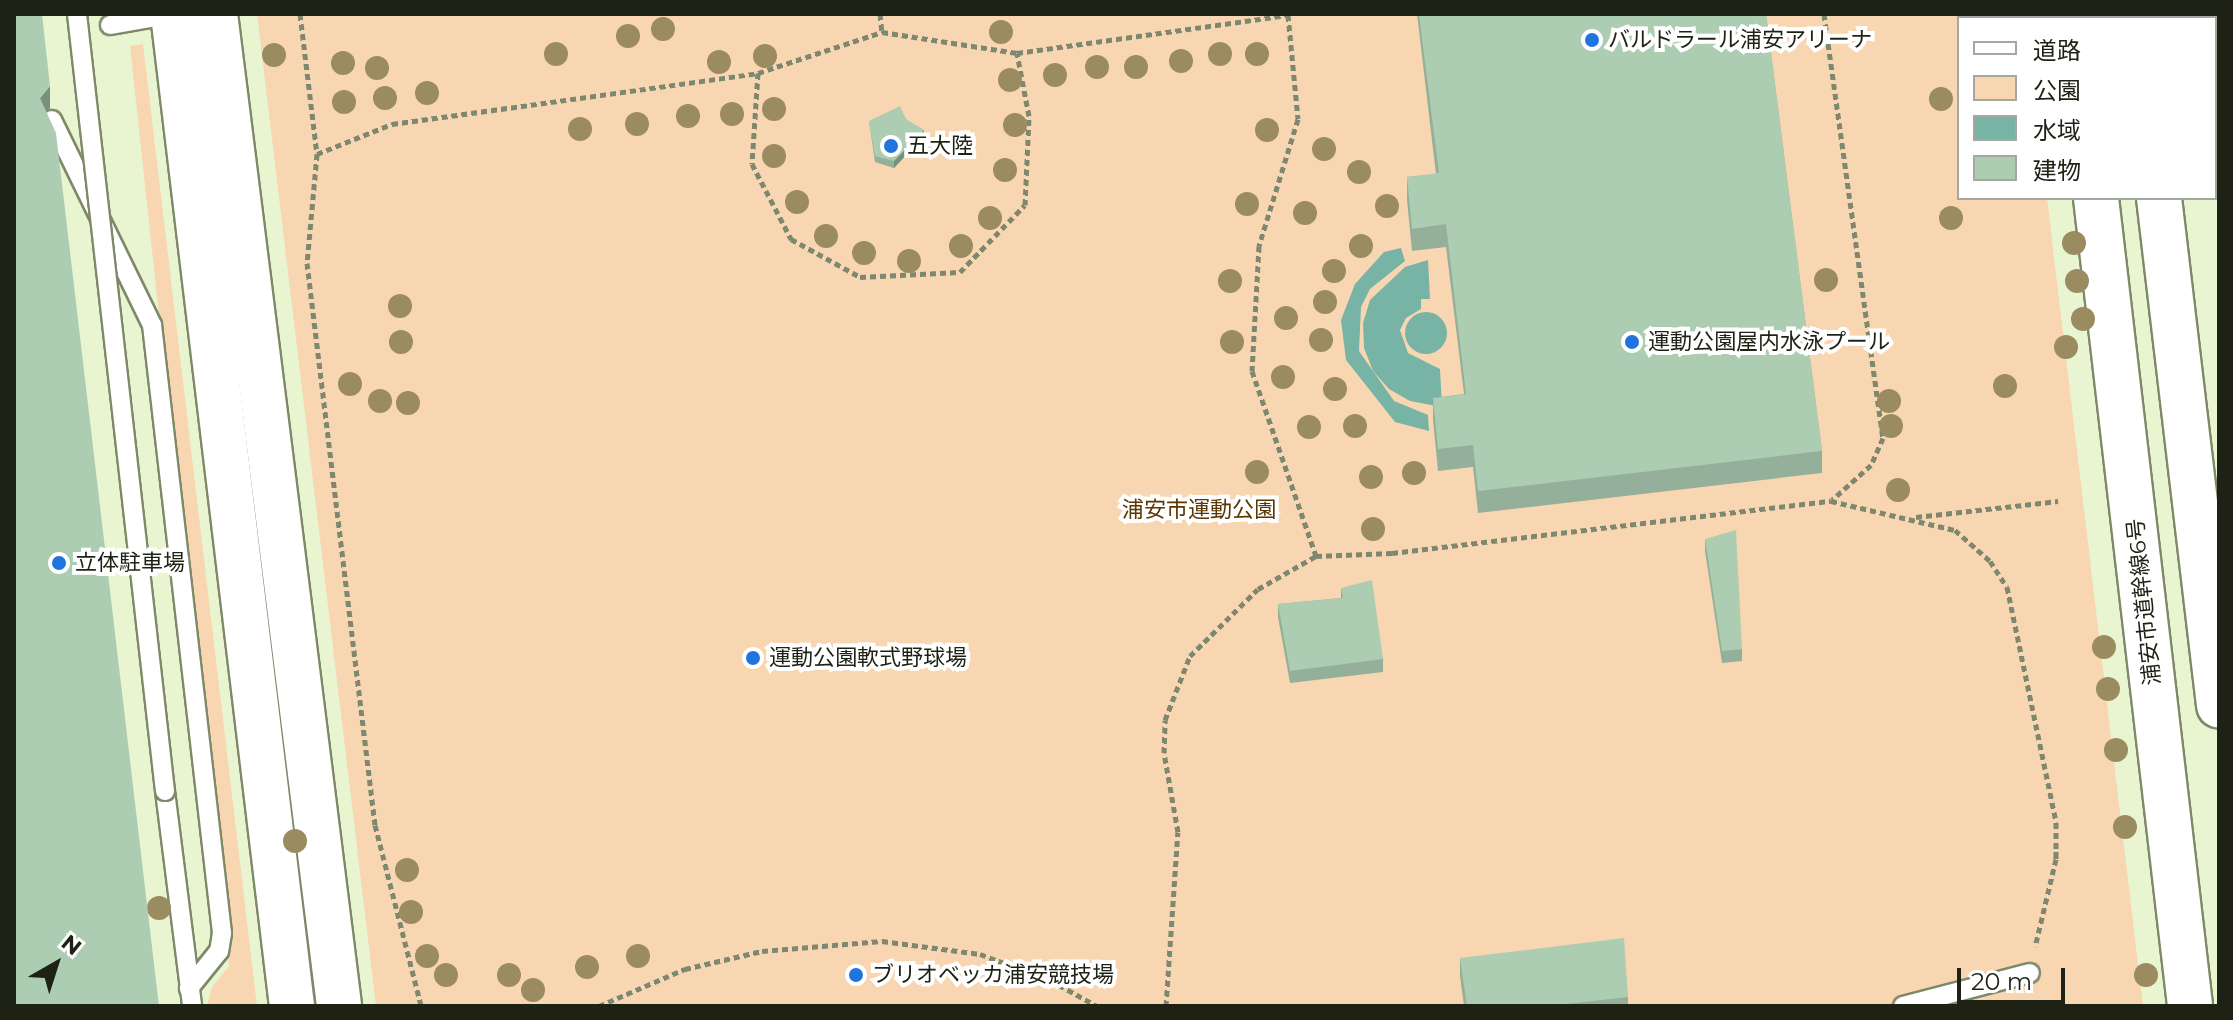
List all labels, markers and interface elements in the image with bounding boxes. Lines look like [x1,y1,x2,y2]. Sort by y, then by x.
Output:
legend [1957,16,2217,200]
place label: バルドラール浦安アリーナ [1608,27,1872,53]
marker: バルドラール浦安アリーナ [1583,31,1601,49]
text: 道路 [2033,36,2081,65]
text: 公園 [2033,76,2081,105]
text: 水域 [2033,116,2081,145]
place label: 五大陸 [907,133,973,159]
marker: 五大陸 [882,137,900,155]
text: 建物 [2033,156,2081,185]
place label: 運動公園屋内水泳プール [1648,329,1890,355]
marker: 運動公園屋内水泳プール [1623,333,1641,351]
park label: 浦安市運動公園 [1122,497,1276,523]
street label: 浦安市道幹線6号 [2122,517,2166,687]
place label: 立体駐車場 [75,550,185,576]
marker: 立体駐車場 [50,554,68,572]
place label: 運動公園軟式野球場 [769,645,967,671]
marker: 運動公園軟式野球場 [744,649,762,667]
north arrow [16,924,96,1004]
text: N [56,929,87,961]
scale bar [1961,952,2069,1002]
place label: ブリオベッカ浦安競技場 [872,962,1114,988]
marker: ブリオベッカ浦安競技場 [847,966,865,984]
text: 20 m [1971,967,2032,996]

